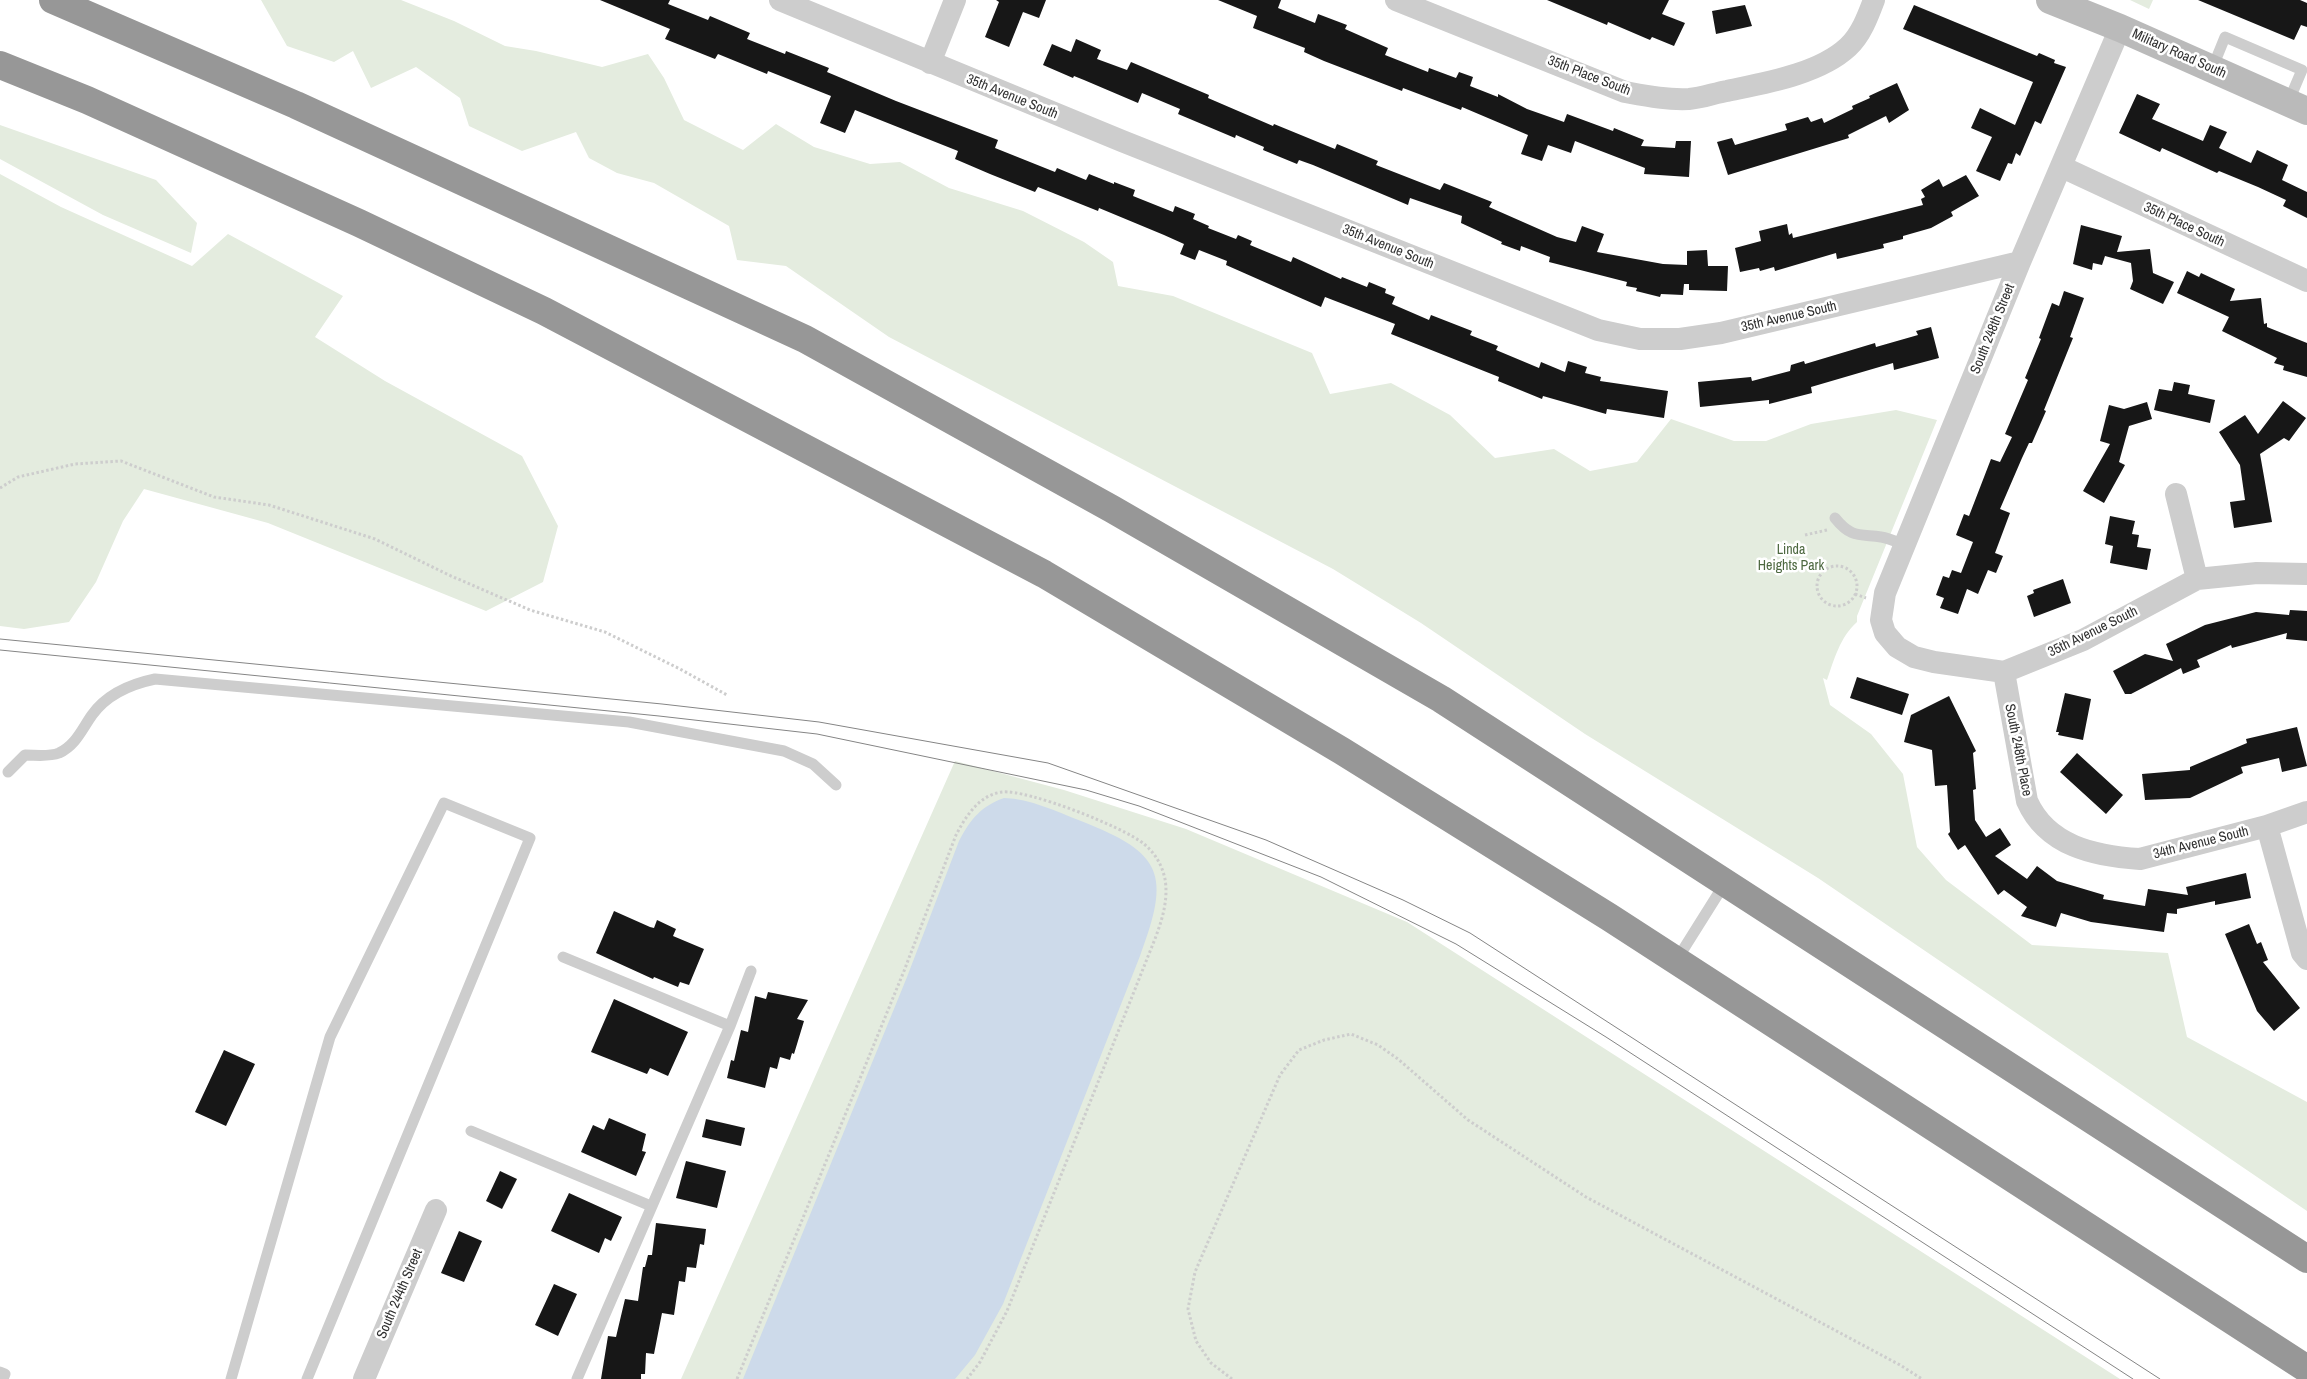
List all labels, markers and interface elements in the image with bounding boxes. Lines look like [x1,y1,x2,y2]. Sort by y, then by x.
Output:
street label: Military Road South [2129,26,2229,82]
street label: 35th Place South [1545,52,1633,100]
street label: 35th Avenue South [964,71,1060,123]
street label: 35th Place South [2141,199,2227,251]
street label: 35th Avenue South [1340,221,1436,273]
street label: South 248th Street [1967,281,2019,377]
street label: 35th Avenue South [1740,298,1838,336]
park label: Linda Heights Park [1758,542,1824,574]
street label: 35th Avenue South [2046,603,2140,661]
street label: South 248th Place [2001,702,2035,798]
street label: 34th Avenue South [2152,823,2250,863]
street label: South 244th Street [374,1247,426,1341]

